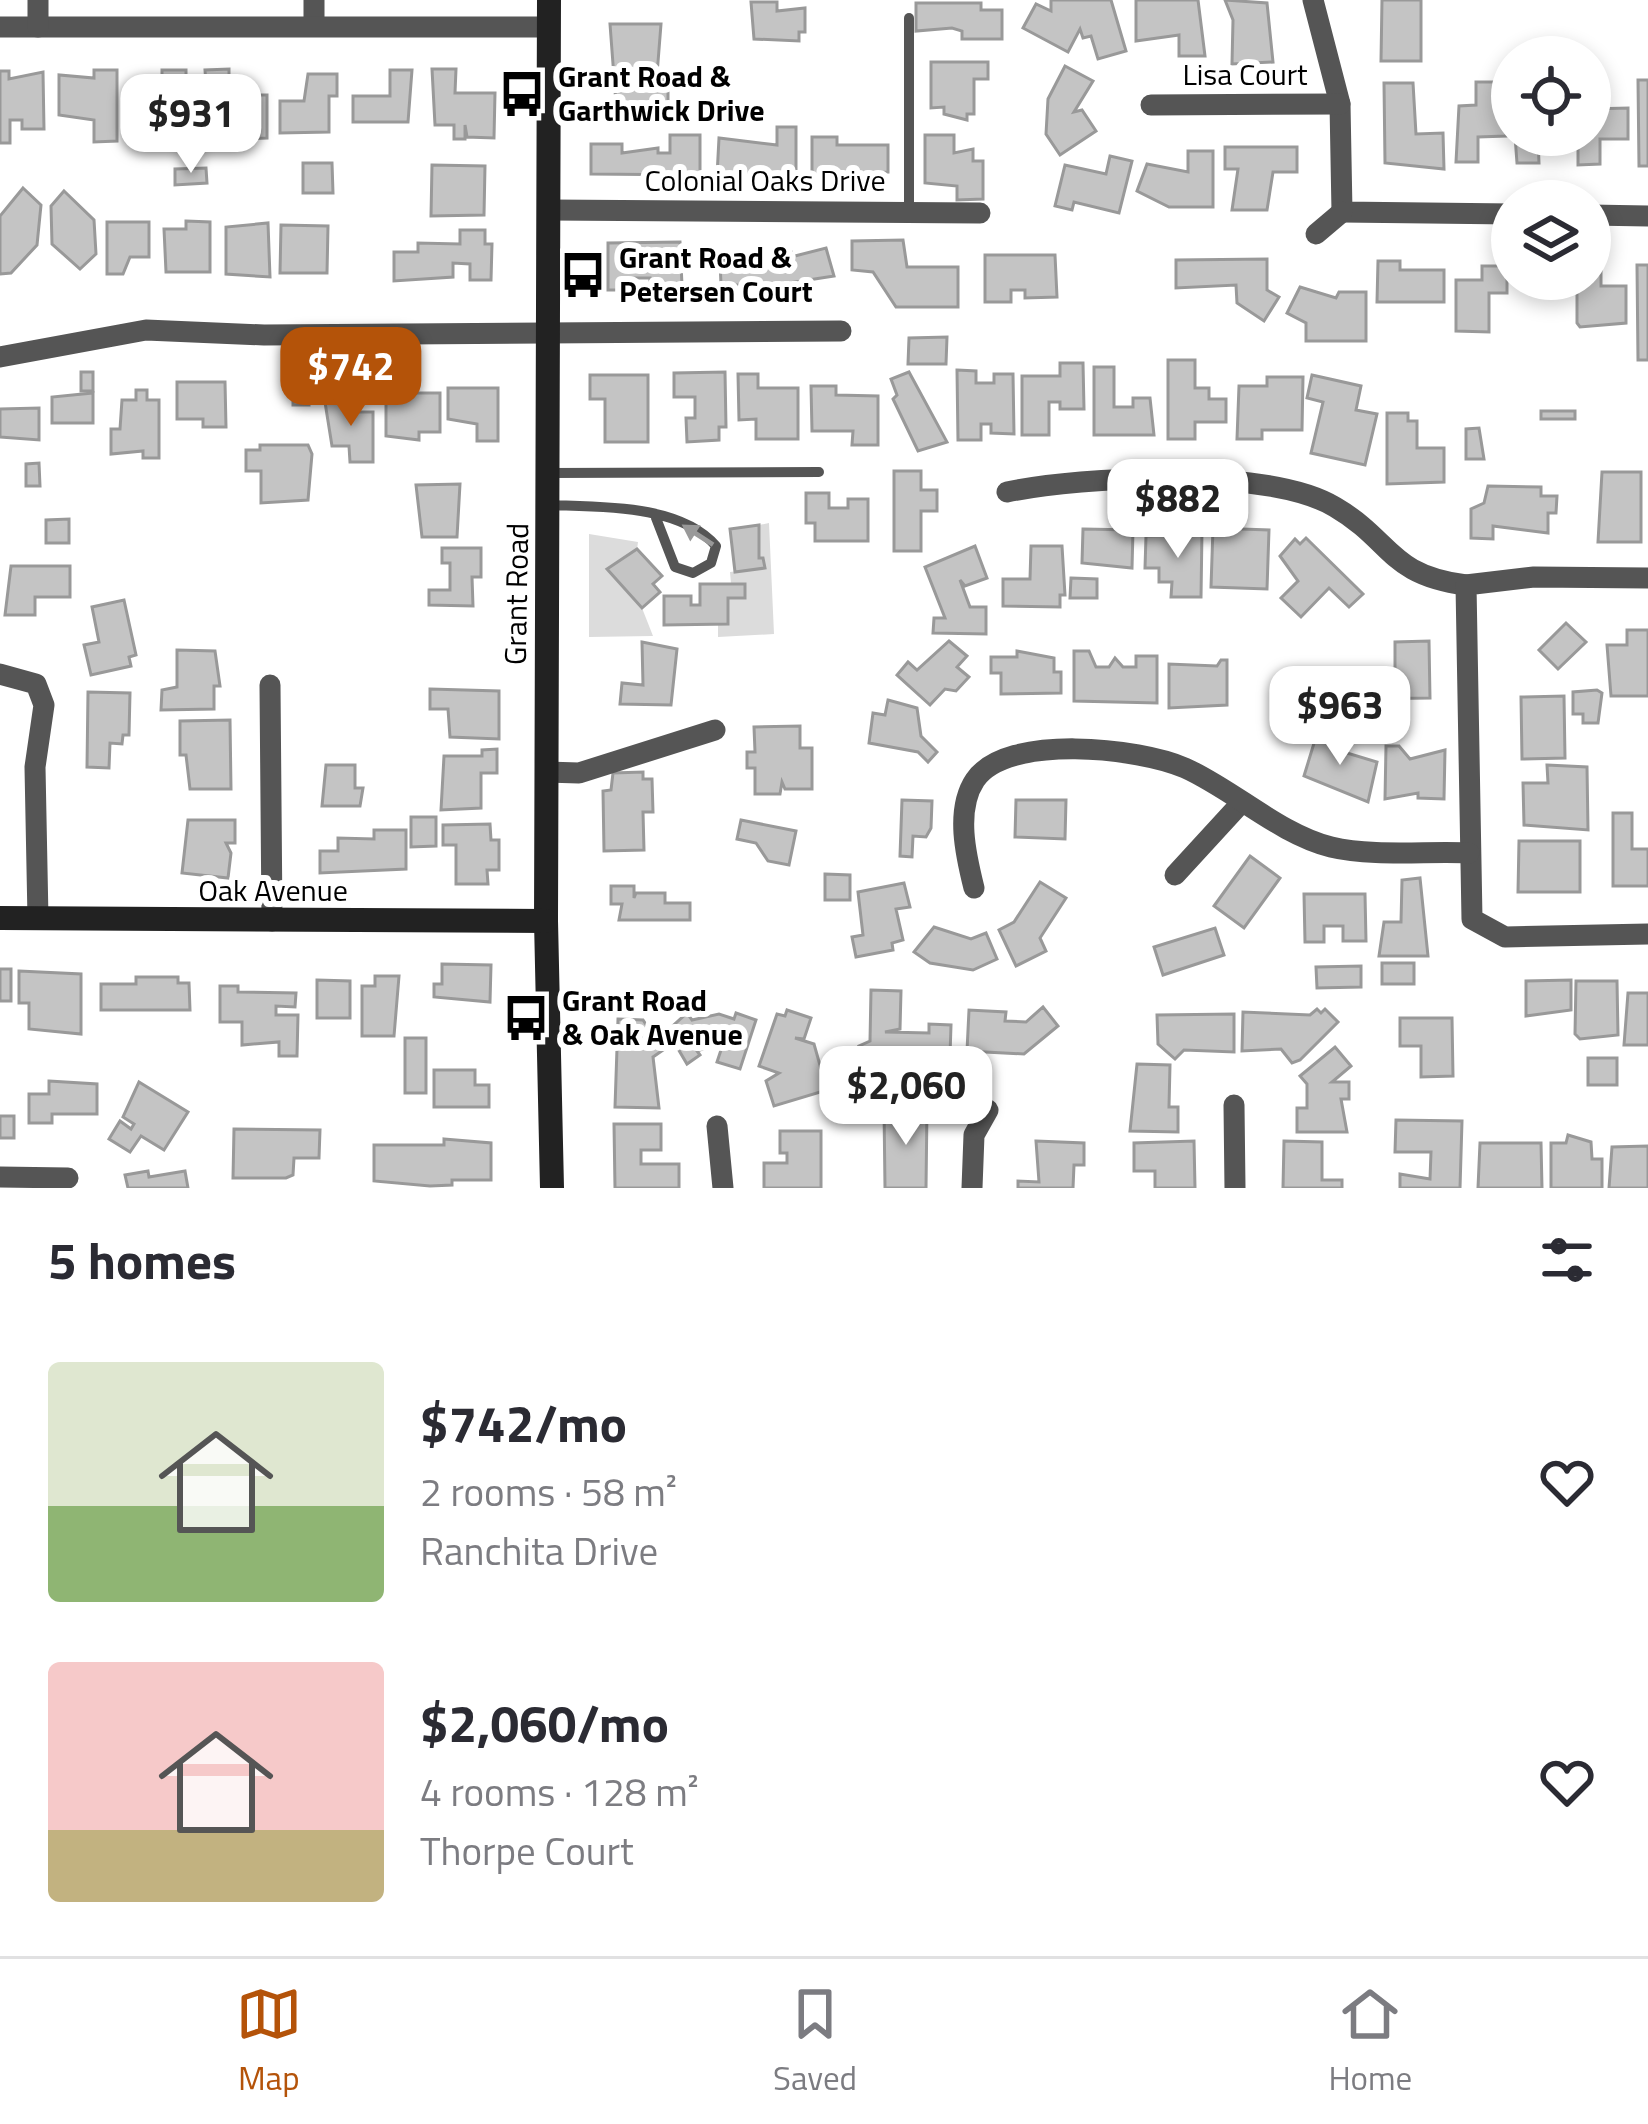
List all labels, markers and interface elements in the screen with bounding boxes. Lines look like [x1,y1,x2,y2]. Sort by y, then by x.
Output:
map controls [1491,36,1611,300]
button: locate [1491,36,1611,156]
street label: Lisa Court [1182,51,1308,97]
place label: Grant Road & Garthwick Drive [558,53,765,133]
bus stop icon: Grant Road & Garthwick Drive [497,69,547,119]
pin: $931 [120,74,262,176]
text: $931 [147,83,235,142]
street label: Colonial Oaks Drive [644,157,886,203]
button: layers [1491,180,1611,300]
place label: Grant Road & Petersen Court [619,234,813,314]
bus stop icon: Grant Road & Petersen Court [558,250,608,300]
pin: $742 [280,327,422,429]
text: $742 [307,336,395,395]
pin: $882 [1107,459,1249,561]
text: $882 [1134,468,1222,527]
street label: Grant Road [492,523,540,665]
one-way arrow [682,524,715,546]
pin: $963 [1269,666,1411,768]
text: $963 [1296,675,1384,734]
street label: Oak Avenue [198,867,348,913]
place label: Grant Road & Oak Avenue [562,977,743,1057]
bus stop icon: Grant Road & Oak Avenue [501,993,551,1043]
pin: $2,060 [808,1046,1004,1148]
text: $2,060 [846,1055,966,1114]
text: 5 homes [48,1221,236,1299]
icon: filters [1534,1227,1600,1293]
text: $742/mo [420,1384,627,1462]
icon: home [144,1410,288,1554]
icon: heart [1534,1449,1600,1515]
text: 2 rooms · 58 m² [420,1462,677,1521]
text: Ranchita Drive [420,1521,658,1580]
text: $2,060/mo [420,1684,669,1762]
icon: home [144,1710,288,1854]
icon: heart [1534,1749,1600,1815]
text: 4 rooms · 128 m² [420,1762,699,1821]
text: Thorpe Court [420,1821,634,1880]
tab: Map [236,1981,302,2103]
tab: Saved [773,1981,857,2103]
tab: Home [1328,1981,1412,2103]

